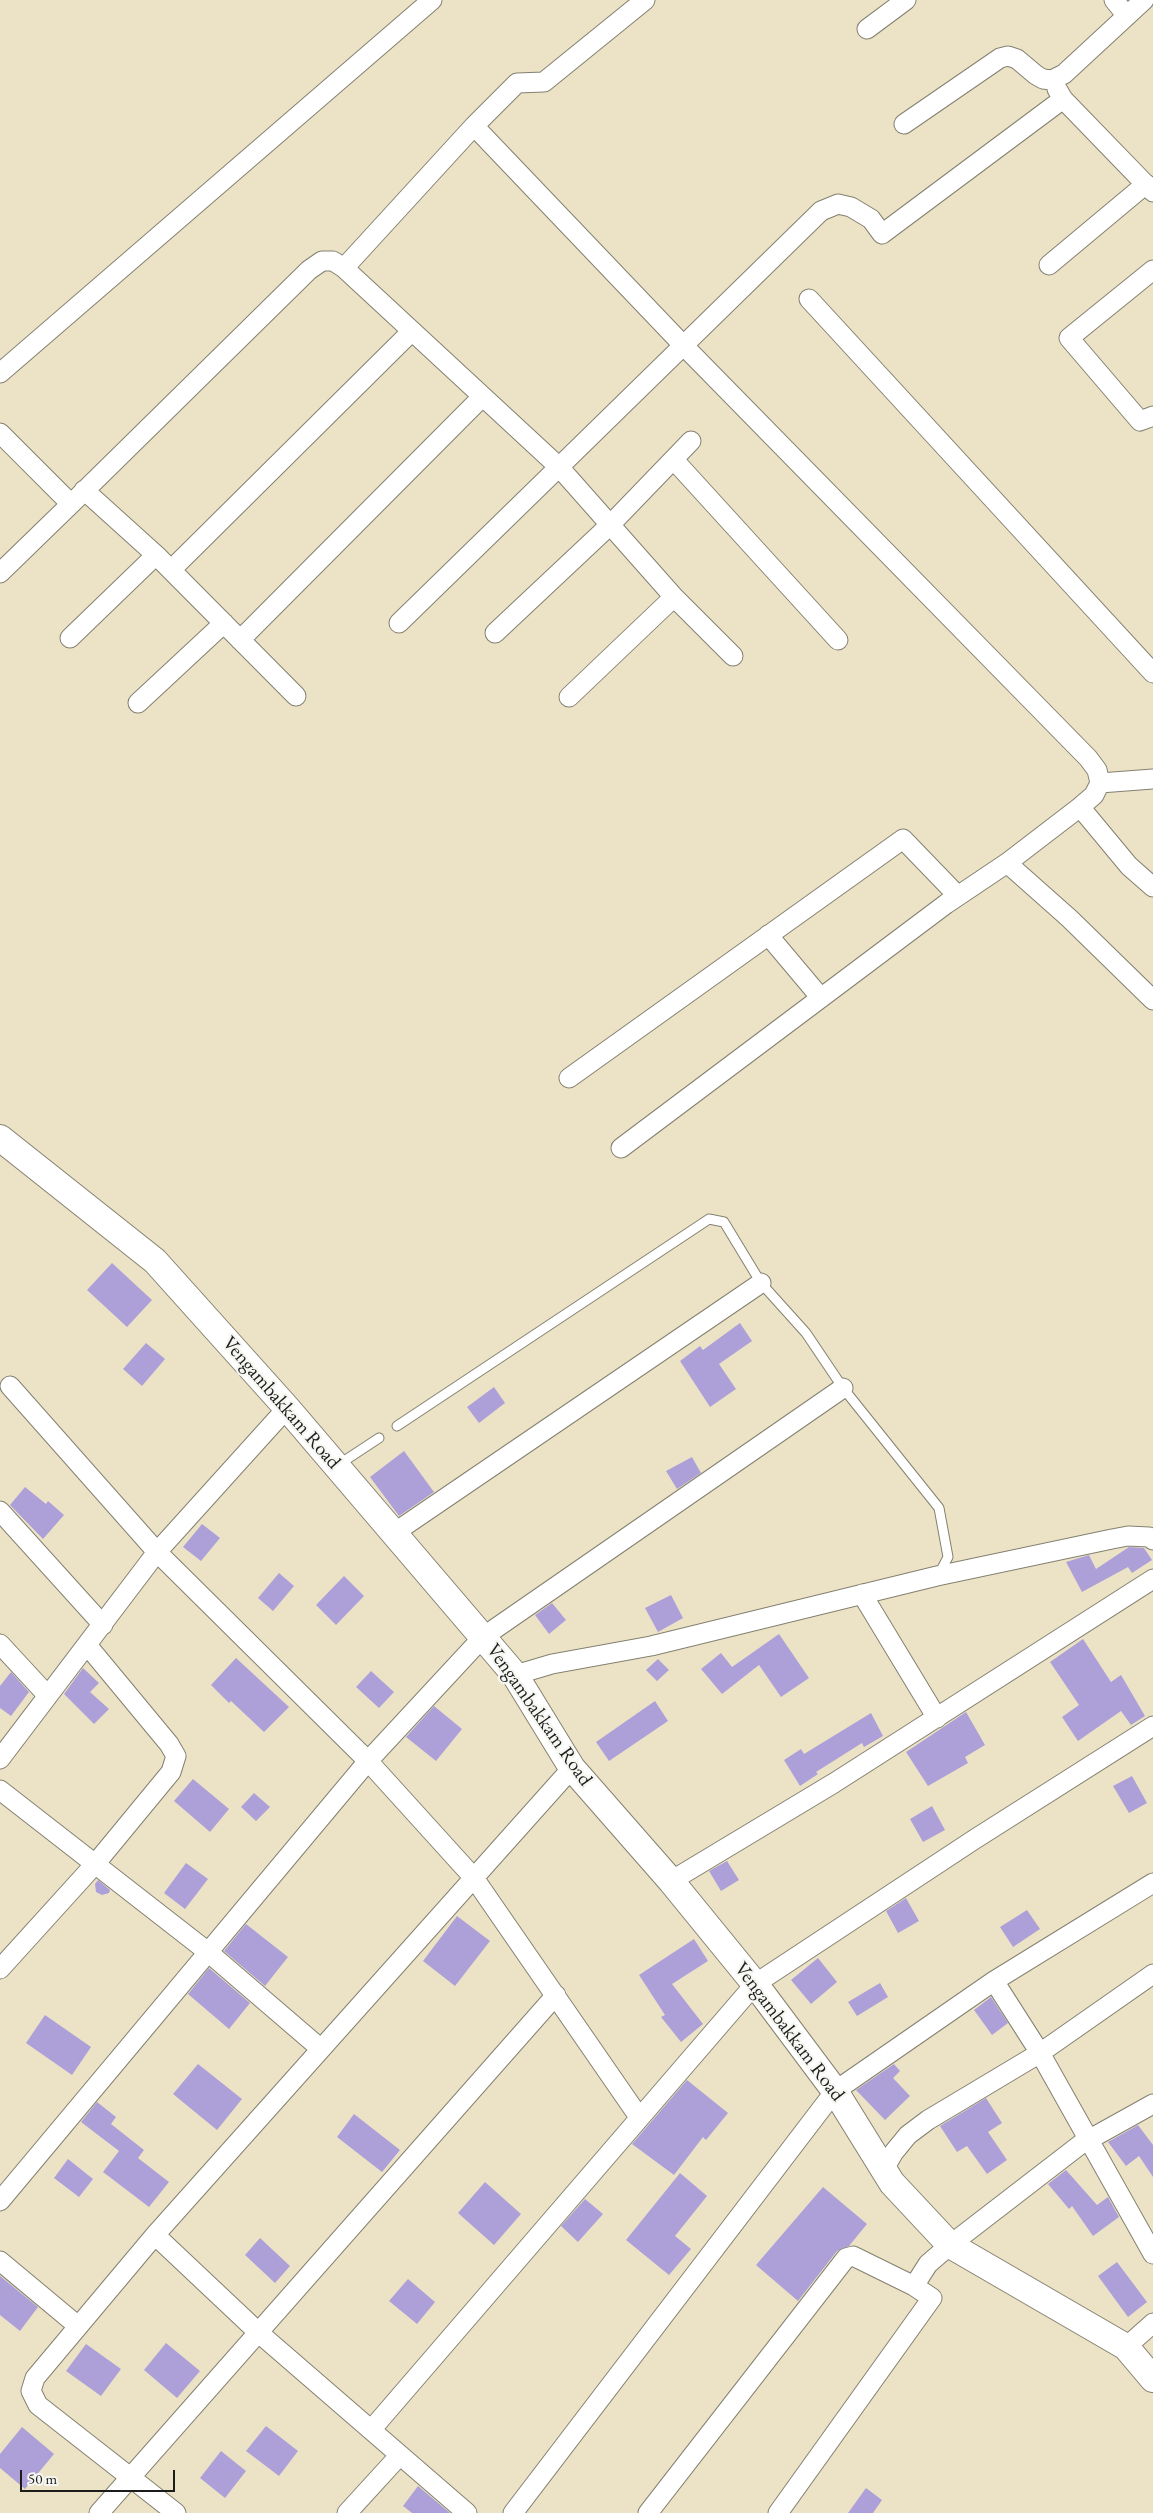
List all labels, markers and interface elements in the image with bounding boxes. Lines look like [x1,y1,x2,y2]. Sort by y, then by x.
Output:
street label: Vengambakkam Road [217,1332,345,1474]
street label: Vengambakkam Road [481,1639,597,1791]
street label: Vengambakkam Road [729,1958,849,2106]
scale bar [22,2460,178,2492]
text: 50 m [28,2469,57,2488]

